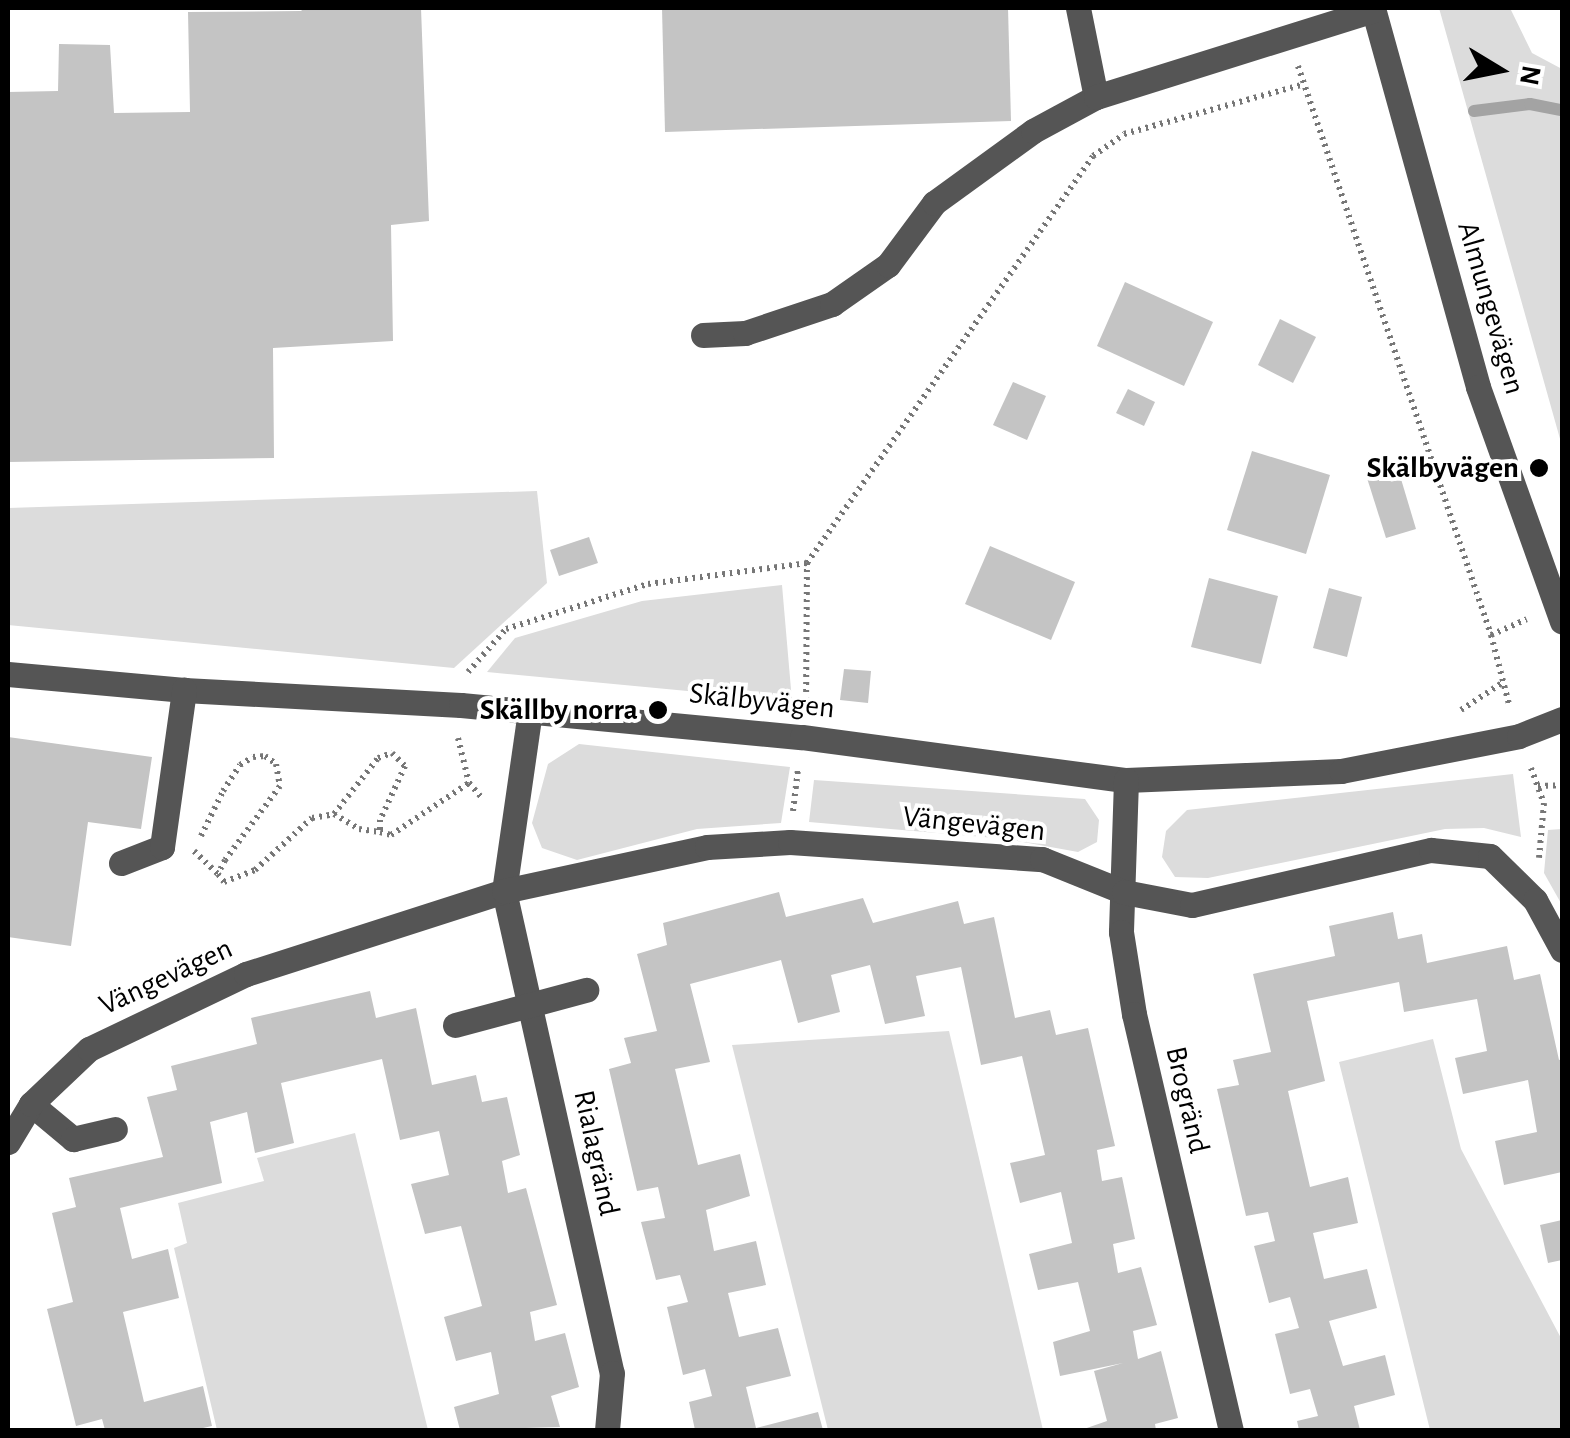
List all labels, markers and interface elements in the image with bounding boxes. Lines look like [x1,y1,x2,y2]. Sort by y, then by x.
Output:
north arrow [1450,20,1550,120]
text: N [1514,63,1545,87]
street label: Almungevägen [1449,218,1533,398]
place label: Skälbyvägen [1367,450,1519,486]
marker: Skälbyvägen [1528,457,1550,479]
street label: Skälbyvägen [688,675,836,727]
place label: Skällby norra [480,692,638,728]
marker: Skällby norra [647,699,669,721]
street label: Vängevägen [901,799,1047,849]
street label: Vängevägen [94,931,238,1023]
street label: Brogränd [1157,1043,1217,1157]
street label: Rialagränd [565,1087,627,1219]

